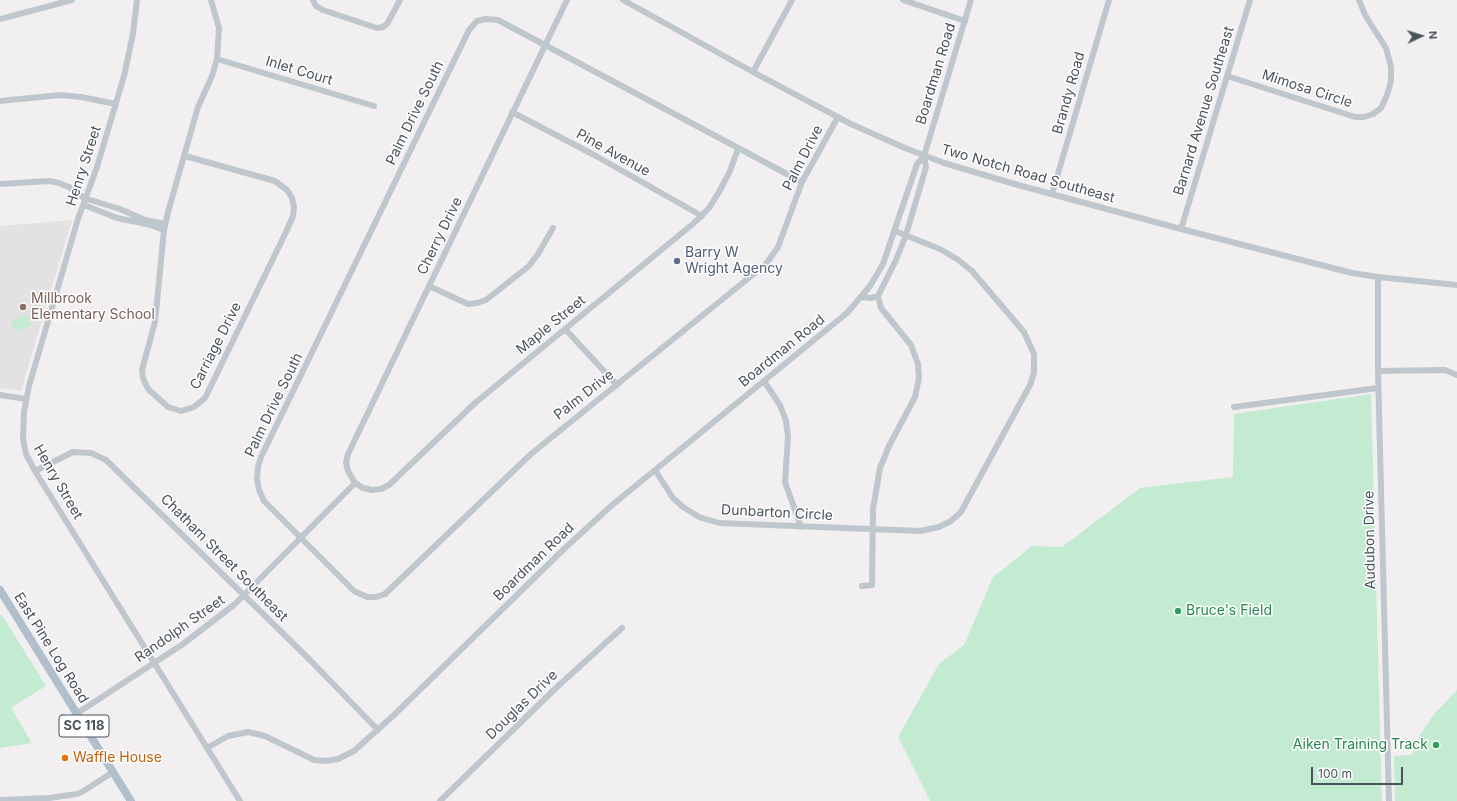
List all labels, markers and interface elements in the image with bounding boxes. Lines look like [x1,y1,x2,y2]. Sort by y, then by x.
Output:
north arrow [1401,16,1441,56]
street label: Boardman Road [913,21,959,127]
street label: Barnard Avenue Southeast [1170,24,1238,198]
text: N [1426,30,1440,40]
street label: Brandy Road [1049,50,1089,136]
street label: Inlet Court [264,53,334,89]
street label: Palm Drive South [383,58,447,168]
street label: Mimosa Circle [1260,66,1354,112]
street label: Palm Drive [779,122,827,194]
street label: Henry Street [63,124,105,208]
street label: Pine Avenue [573,126,653,180]
street label: Two Notch Road Southeast [939,141,1117,207]
street label: Cherry Drive [414,194,466,278]
place label: Barry W Wright Agency [685,245,783,278]
marker: Barry W Wright Agency [672,256,682,266]
place label: Millbrook Elementary School [31,291,155,324]
street label: Maple Street [513,292,589,358]
street label: Carriage Drive [187,300,245,392]
marker: Millbrook Elementary School [18,302,28,312]
street label: Boardman Road [736,311,828,391]
street label: Palm Drive South [242,350,306,460]
street label: Palm Drive [551,366,617,424]
street label: Henry Street [30,442,86,522]
street label: Chatham Street Southeast [157,491,291,625]
street label: Audubon Drive [1361,491,1379,589]
street label: Dunbarton Circle [721,502,833,524]
street label: Boardman Road [490,519,578,605]
street label: East Pine Log Road [10,589,92,707]
street label: Randolph Street [132,592,228,666]
place label: Bruce's Field [1186,603,1272,619]
marker: Bruce's Field [1173,606,1183,616]
street label: Douglas Drive [483,667,561,743]
road number: SC 118 [59,715,109,737]
place label: Aiken Training Track [1293,737,1428,753]
marker: Aiken Training Track [1431,740,1441,750]
place label: Waffle House [73,750,162,766]
marker: Waffle House [60,753,70,763]
scale bar [1313,759,1405,785]
text: 100 m [1318,766,1352,781]

